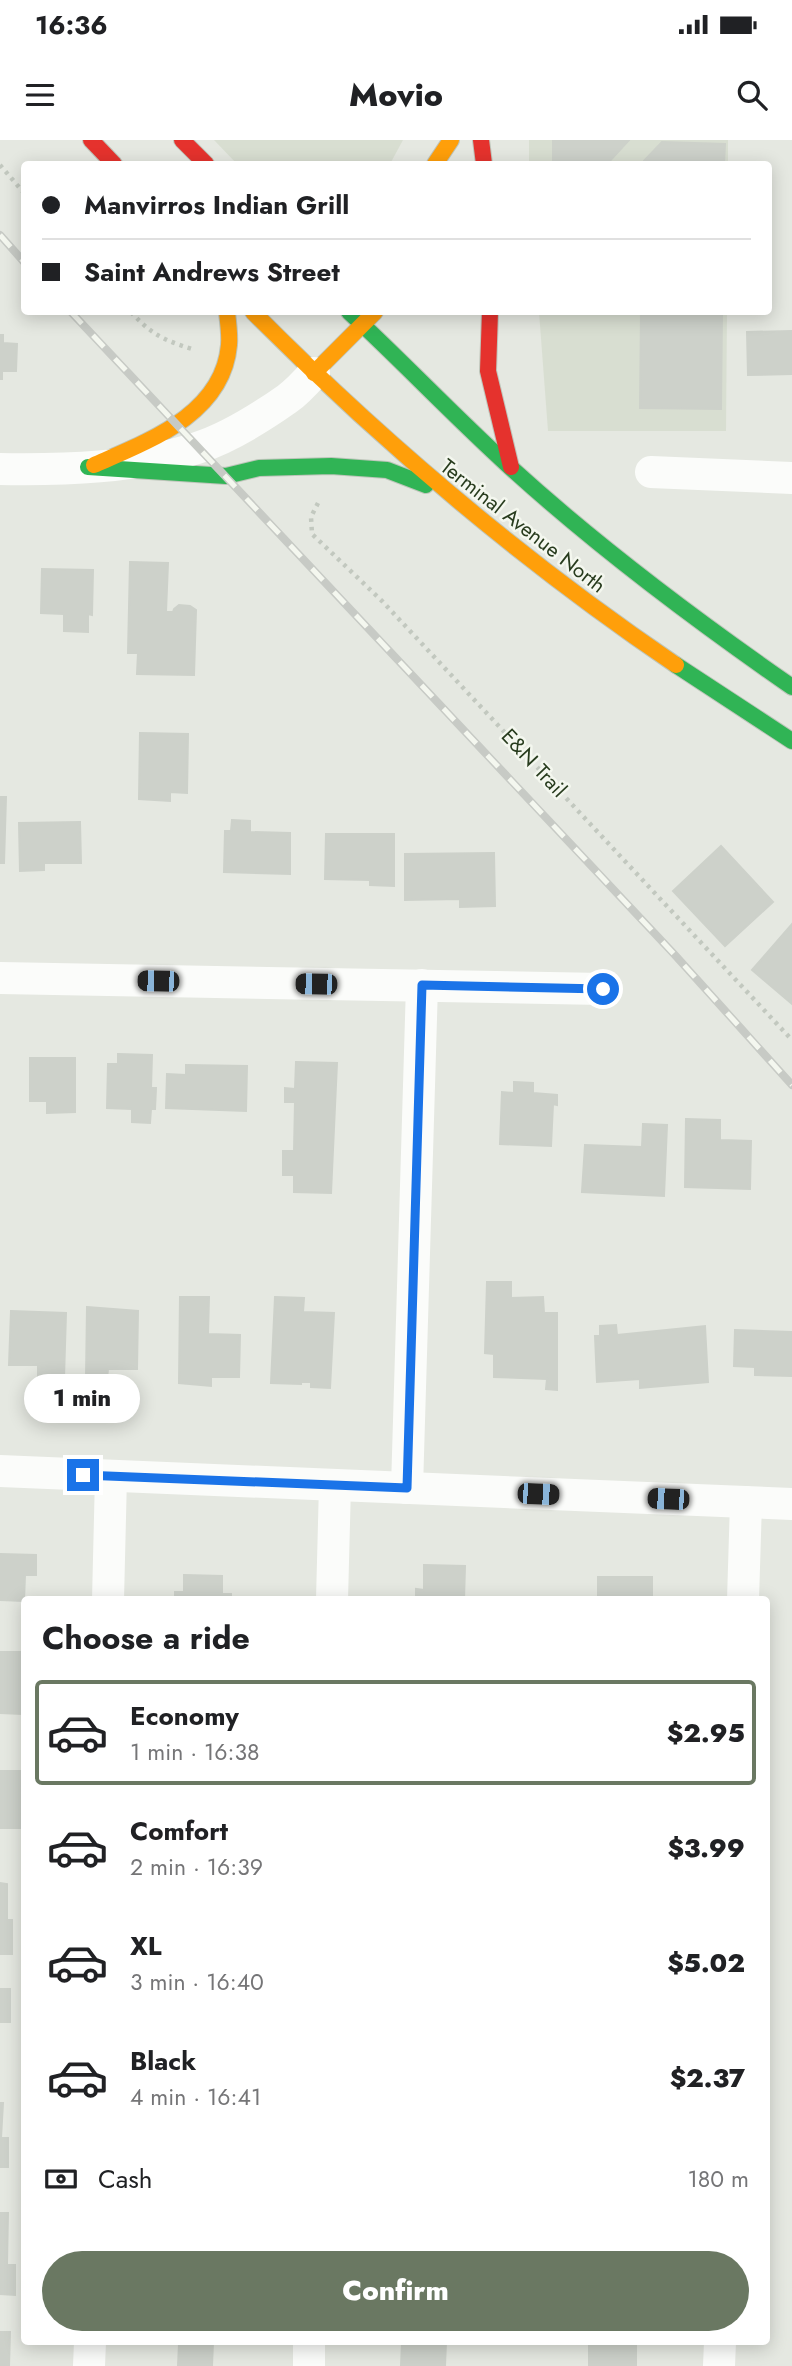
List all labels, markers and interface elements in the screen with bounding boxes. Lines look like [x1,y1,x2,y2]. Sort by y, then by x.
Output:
text: 16:36 [35,6,108,44]
text: Movio [349,72,443,118]
icon: menu [21,76,59,114]
icon: search [733,76,771,114]
text: Manvirros Indian Grill [84,186,349,224]
text: Saint Andrews Street [84,253,340,291]
street label: Terminal Avenue North [434,452,612,600]
street label: E&N Trail [494,722,574,804]
car [137,970,180,992]
car [295,973,338,995]
route start [587,973,619,1005]
callout: 1 min [25,1374,141,1422]
text: 1 min [53,1381,111,1415]
route end [67,1459,99,1491]
car [517,1483,560,1505]
car [647,1488,690,1510]
text: Choose a ride [42,1615,250,1661]
text: Economy [130,1697,239,1735]
icon: car [46,1701,109,1764]
text: $2.95 [667,1714,745,1752]
text: 1 min · 16:38 [130,1735,260,1769]
text: Comfort [130,1812,228,1850]
icon: car [46,1816,109,1879]
text: $3.99 [667,1829,745,1867]
text: 2 min · 16:39 [130,1850,263,1884]
text: XL [130,1927,162,1965]
icon: car [46,1931,109,1994]
text: $5.02 [667,1944,745,1982]
text: 3 min · 16:40 [130,1965,264,1999]
text: Black [130,2042,196,2080]
icon: car [46,2046,109,2109]
text: $2.37 [670,2059,745,2097]
text: 4 min · 16:41 [130,2080,261,2114]
icon: cash [42,2160,80,2198]
text: Cash [98,2160,152,2198]
text: 180 m [687,2162,749,2196]
button: Confirm [42,2251,749,2331]

